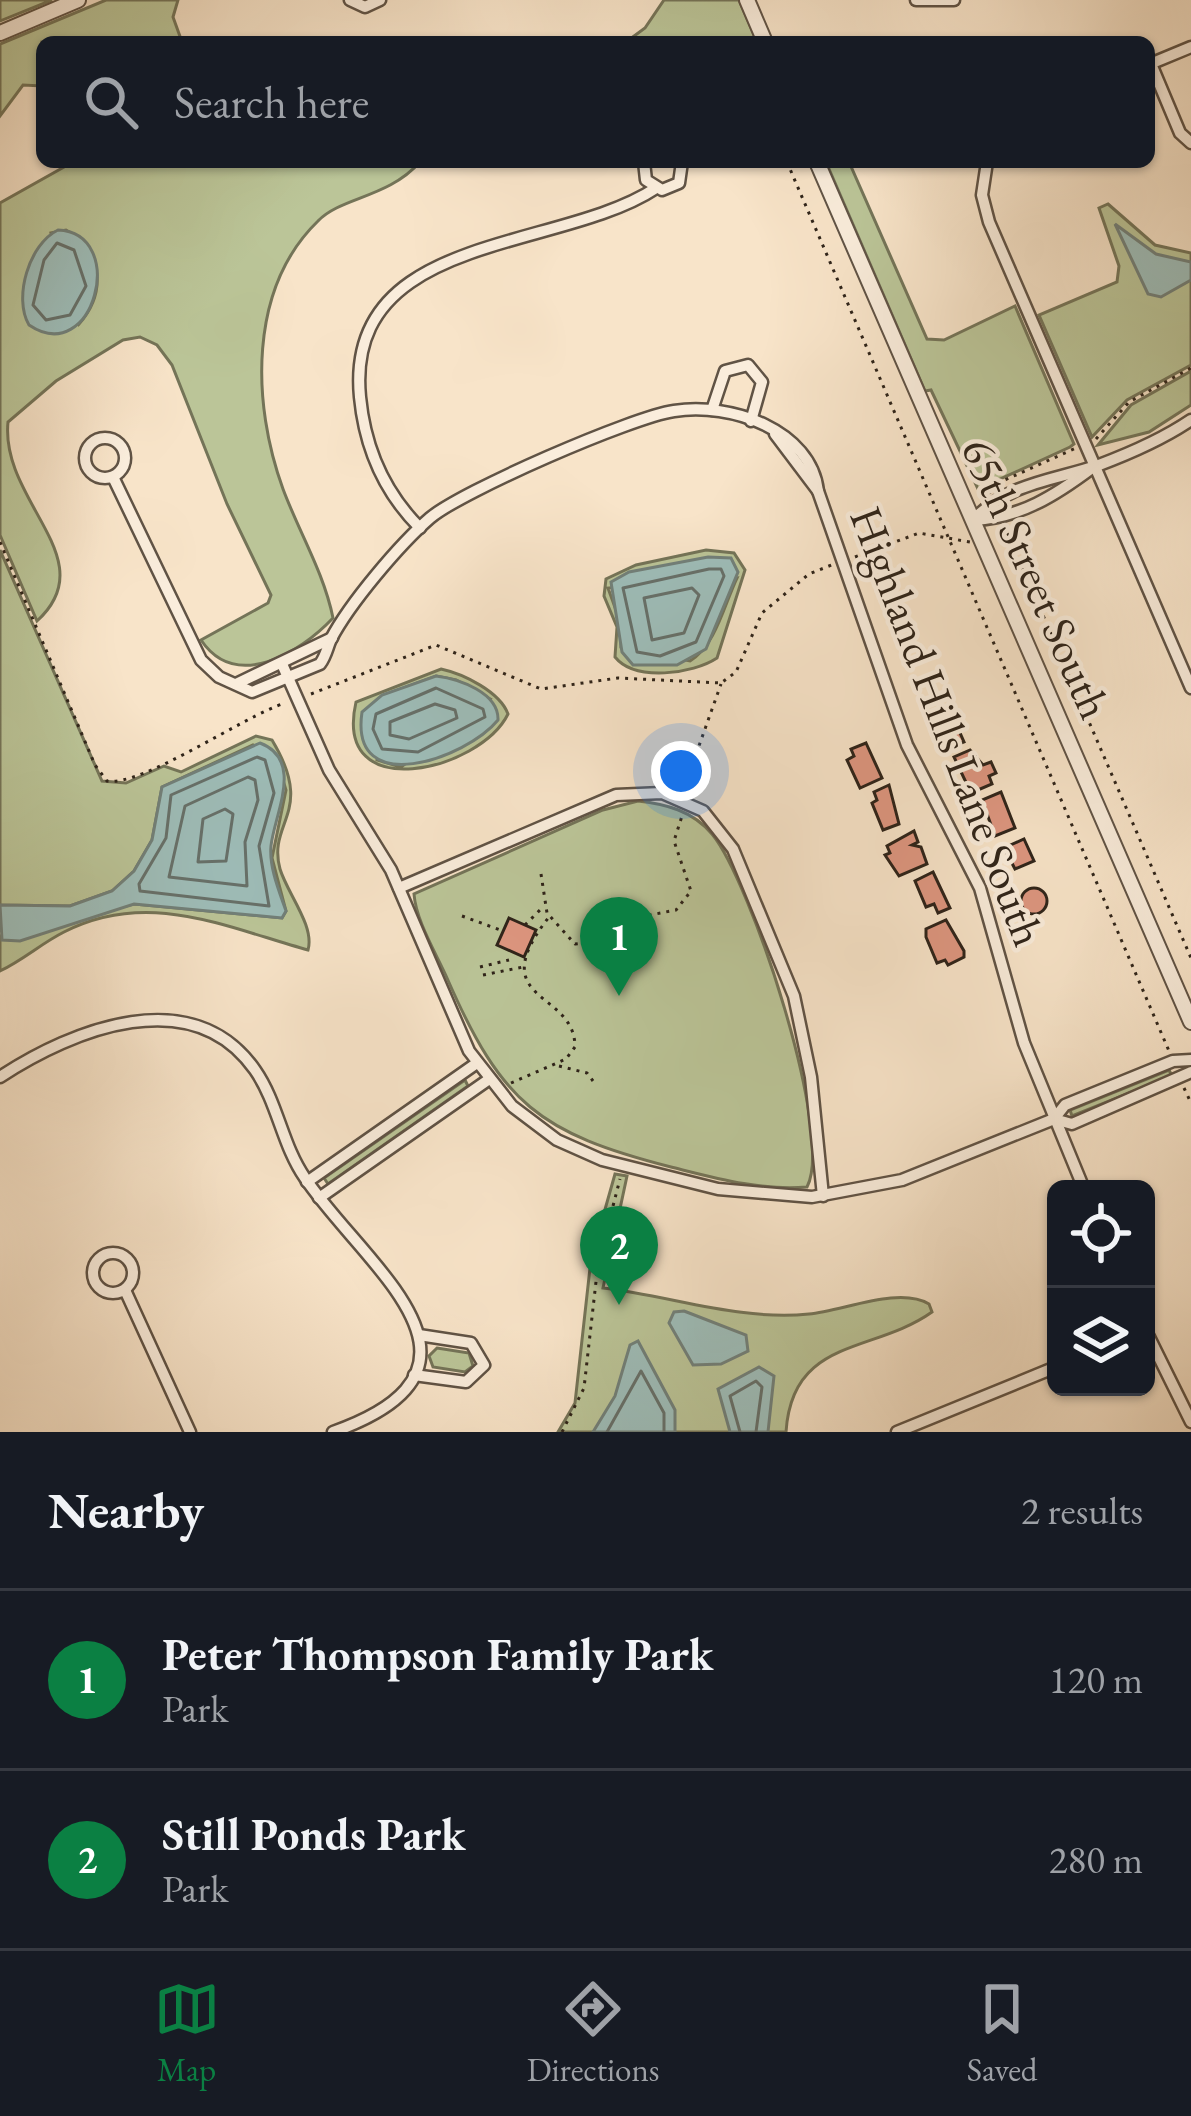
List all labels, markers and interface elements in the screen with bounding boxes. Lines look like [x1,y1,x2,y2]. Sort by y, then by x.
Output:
search box [36,36,1155,168]
icon: search [78,69,144,135]
text: Search here [174,73,369,131]
street label: 65th Street South [949,428,1125,728]
street label: Highland Hills Lane South [837,498,1059,954]
your location [651,741,711,801]
pin: 1 [580,897,658,996]
map controls [1047,1180,1155,1396]
button: locate [1047,1180,1155,1288]
pin: 2 [580,1206,658,1305]
button: layers [1047,1288,1155,1396]
text: Nearby [48,1477,204,1543]
text: 2 results [1021,1485,1143,1536]
text: Peter Thompson Family Park [162,1625,713,1683]
text: 1 [77,1654,97,1705]
text: 120 m [1049,1654,1143,1705]
text: Park [162,1683,228,1734]
text: Still Ponds Park [162,1805,466,1863]
text: 2 [77,1834,97,1885]
text: 280 m [1049,1834,1143,1885]
text: Park [162,1863,228,1914]
tab: Map [154,1976,220,2091]
tab: Directions [527,1976,660,2091]
tab: Saved [967,1976,1037,2091]

